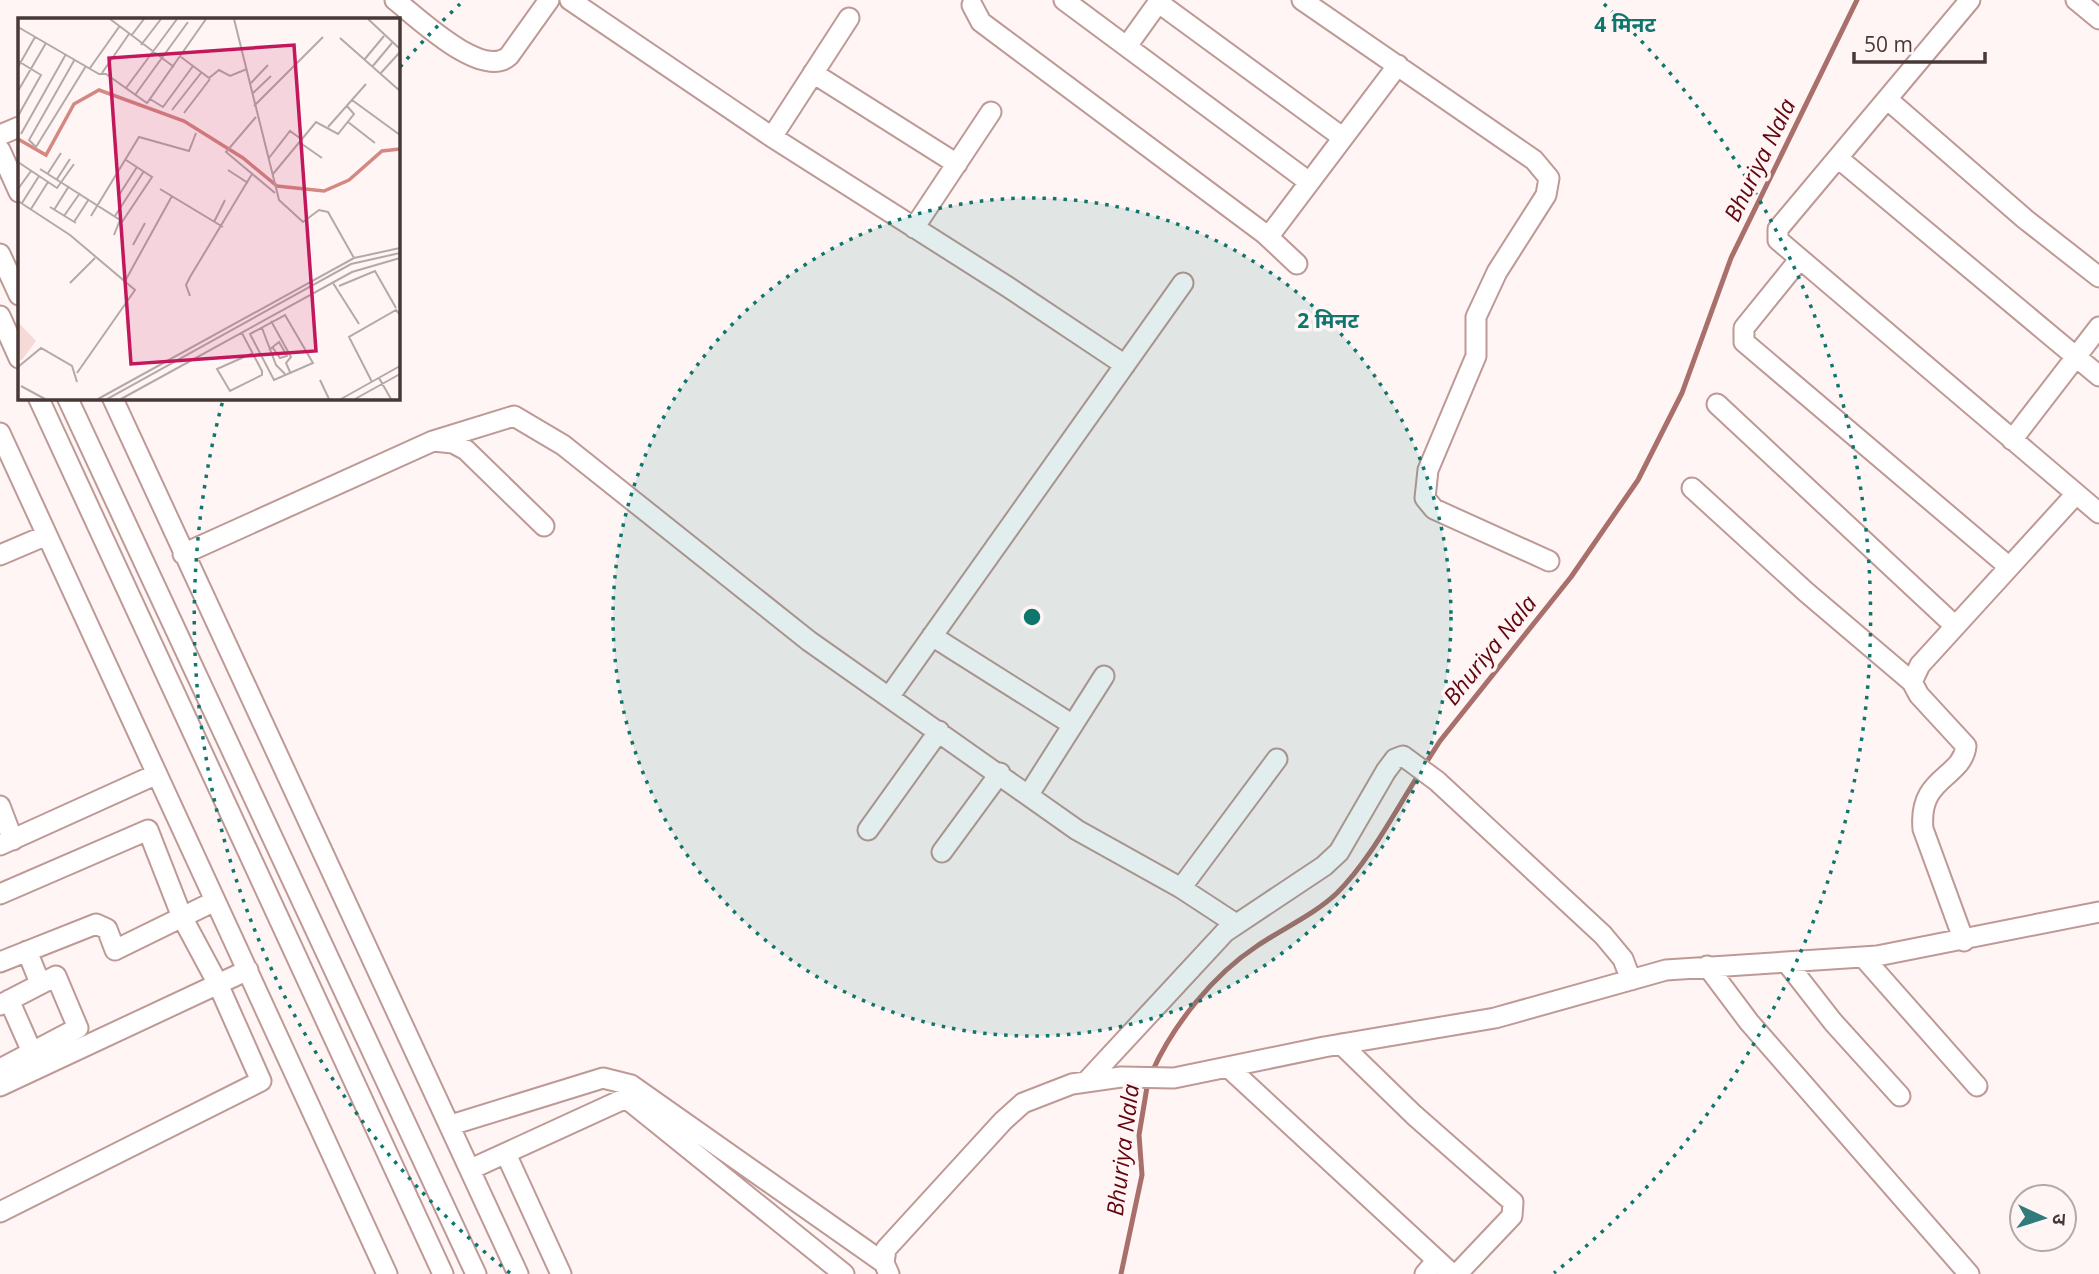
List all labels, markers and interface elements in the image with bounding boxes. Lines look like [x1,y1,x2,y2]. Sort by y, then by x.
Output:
text: 4 मिनट [1594,10,1656,38]
inset map [18,18,399,399]
scale bar [1854,21,1985,65]
text: 50 m [1864,30,1913,58]
water label: Bhuriya Nala [1716,93,1803,226]
text: 2 मिनट [1297,306,1359,334]
water label: Bhuriya Nala [1435,588,1543,711]
centre of rings [1020,605,1044,629]
water label: Bhuriya Nala [1098,1082,1146,1218]
north arrow [2008,1183,2078,1253]
text: उ [2047,1213,2073,1227]

